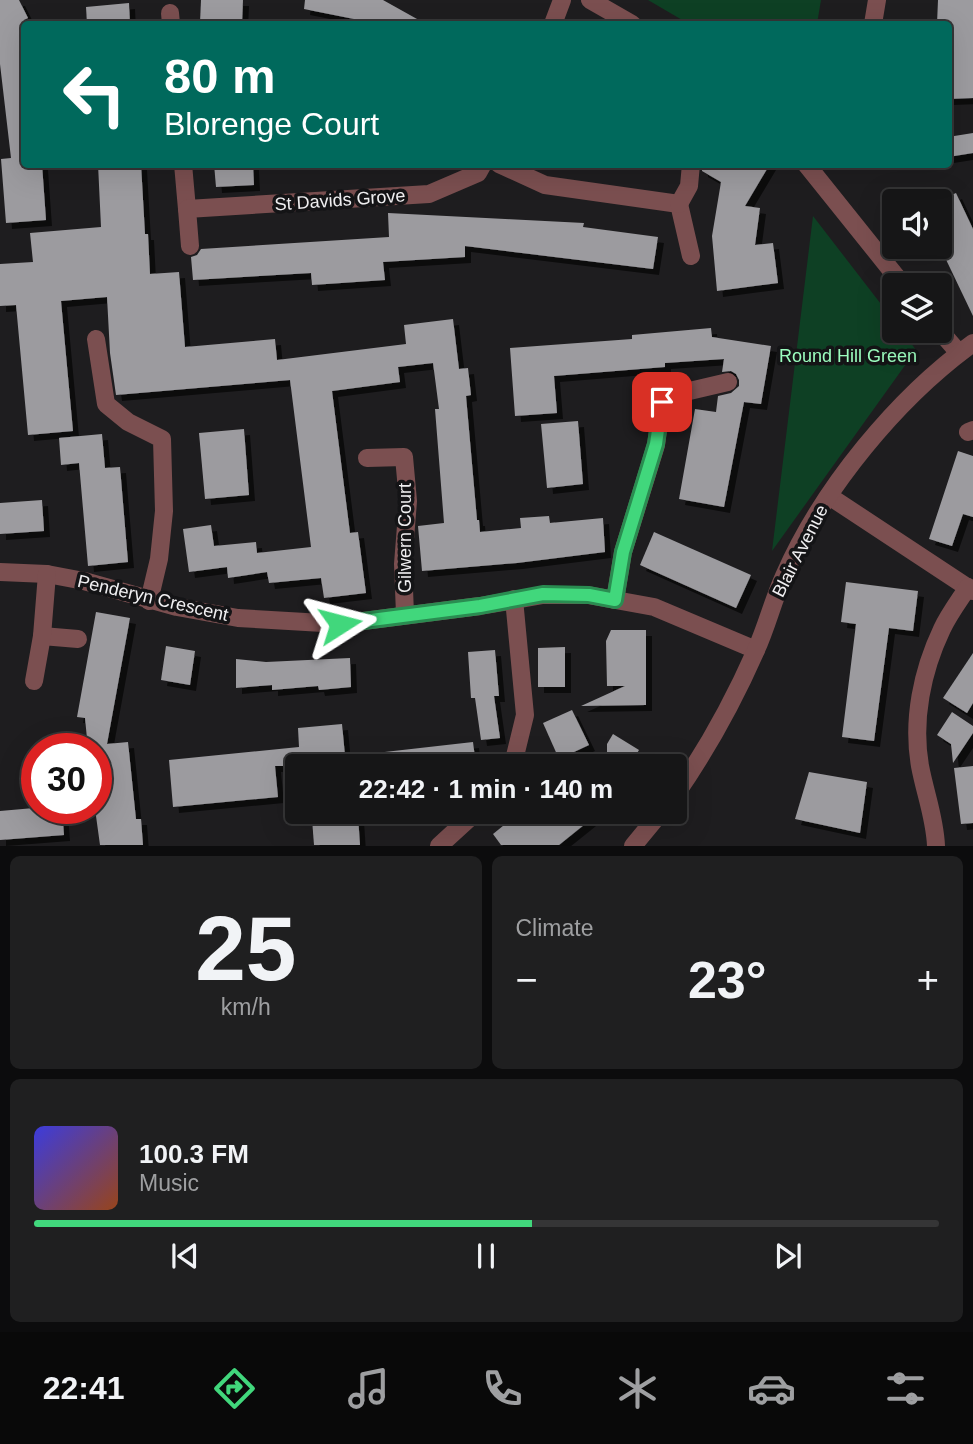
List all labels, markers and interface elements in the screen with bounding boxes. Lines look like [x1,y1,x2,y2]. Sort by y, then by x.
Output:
icon: left [49,49,140,140]
text: 80 m [164,49,276,103]
text: Blorenge Court [164,106,379,142]
street label: St Davids Grove [274,185,406,215]
map controls [882,189,952,343]
button: sound [882,189,952,259]
button: layers [882,273,952,343]
park label: Round Hill Green [779,346,917,366]
pin [632,372,692,432]
icon: arrive [643,383,681,421]
street label: Gilwern Court [395,483,415,593]
street label: Blair Avenue [768,502,832,600]
street label: Penderyn Crescent [76,571,230,625]
position arrow [303,587,377,661]
speed limit sign: 30 [21,733,112,824]
text: 22:42 · 1 min · 140 m [359,774,613,804]
text: 25 [195,898,296,999]
text: Climate [516,915,593,941]
text: 23° [688,951,767,1009]
text: − [516,959,538,1001]
text: + [917,959,939,1001]
text: km/h [221,994,271,1020]
text: 100.3 FM [139,1139,249,1169]
text: Music [139,1170,199,1196]
icon: previous [166,1237,204,1275]
icon: pause [467,1237,505,1275]
icon: next [769,1237,807,1275]
icon: directions [210,1364,259,1413]
icon: music [344,1364,393,1413]
icon: phone [478,1364,527,1413]
icon: climate [613,1364,662,1413]
icon: car [747,1364,796,1413]
icon: filters [881,1364,930,1413]
text: 22:41 [43,1370,124,1406]

